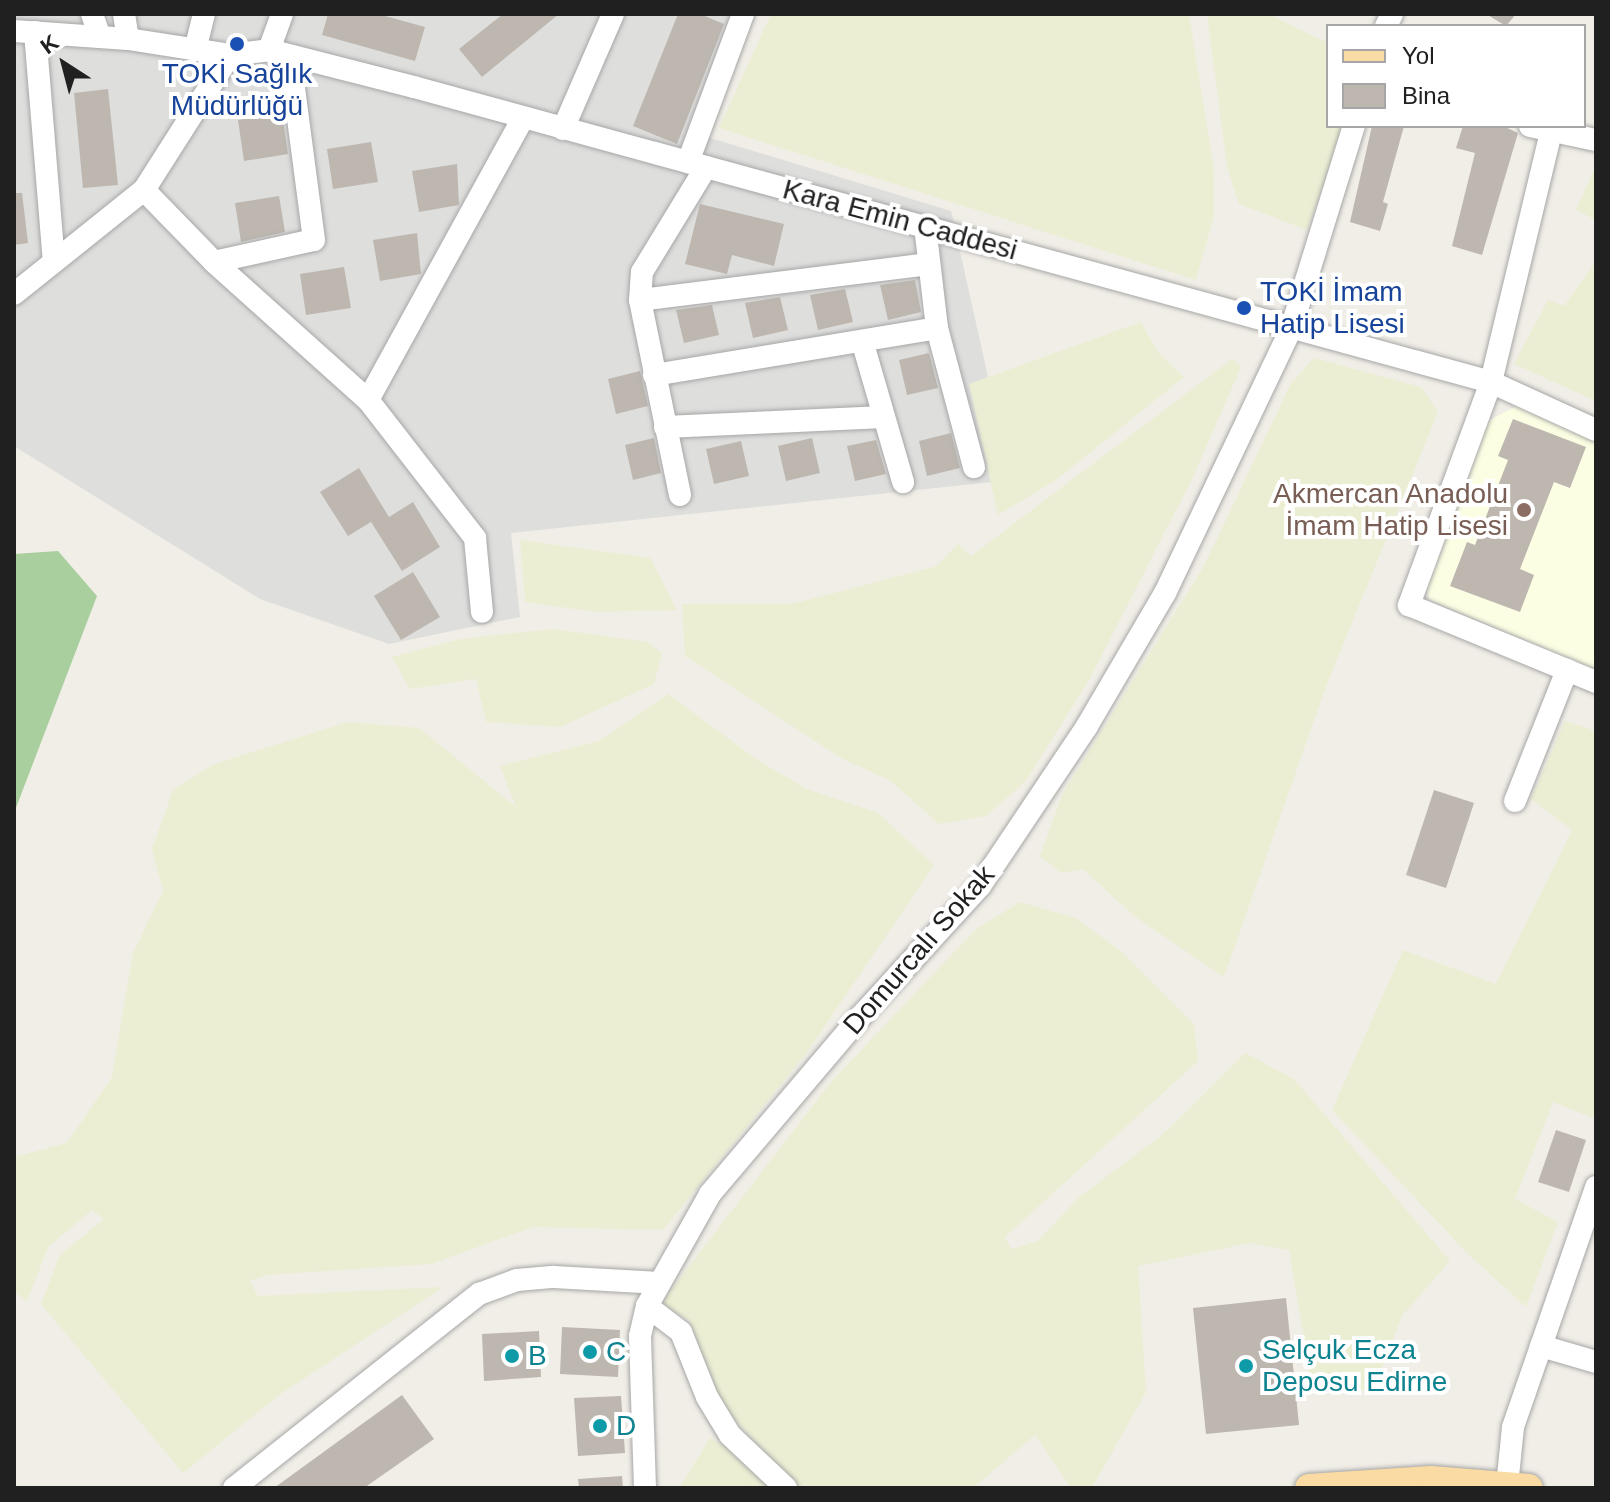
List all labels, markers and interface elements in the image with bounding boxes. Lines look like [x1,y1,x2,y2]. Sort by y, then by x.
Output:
north arrow [24,24,104,104]
legend [1326,24,1586,128]
text: K [36,29,63,59]
marker: TOKİ Sağlık Müdürlüğü [228,35,246,53]
text: Yol [1402,42,1434,69]
place label: TOKİ Sağlık Müdürlüğü [162,57,312,123]
text: Bina [1402,82,1450,109]
street label: Kara Emin Caddesi [779,173,1021,267]
place label: TOKİ İmam Hatip Lisesi [1260,275,1405,341]
marker: TOKİ İmam Hatip Lisesi [1235,299,1253,317]
place label: Akmercan Anadolu İmam Hatip Lisesi [1271,477,1508,543]
marker: Akmercan Anadolu İmam Hatip Lisesi [1515,501,1533,519]
street label: Domurcalı Sokak [836,859,1002,1041]
place label: Selçuk Ecza Deposu Edirne [1262,1333,1447,1399]
place label: C [606,1335,626,1369]
place label: B [528,1339,547,1373]
marker: C [581,1343,599,1361]
marker: B [503,1347,521,1365]
marker: Selçuk Ecza Deposu Edirne [1237,1357,1255,1375]
place label: D [616,1409,636,1443]
marker: D [591,1417,609,1435]

